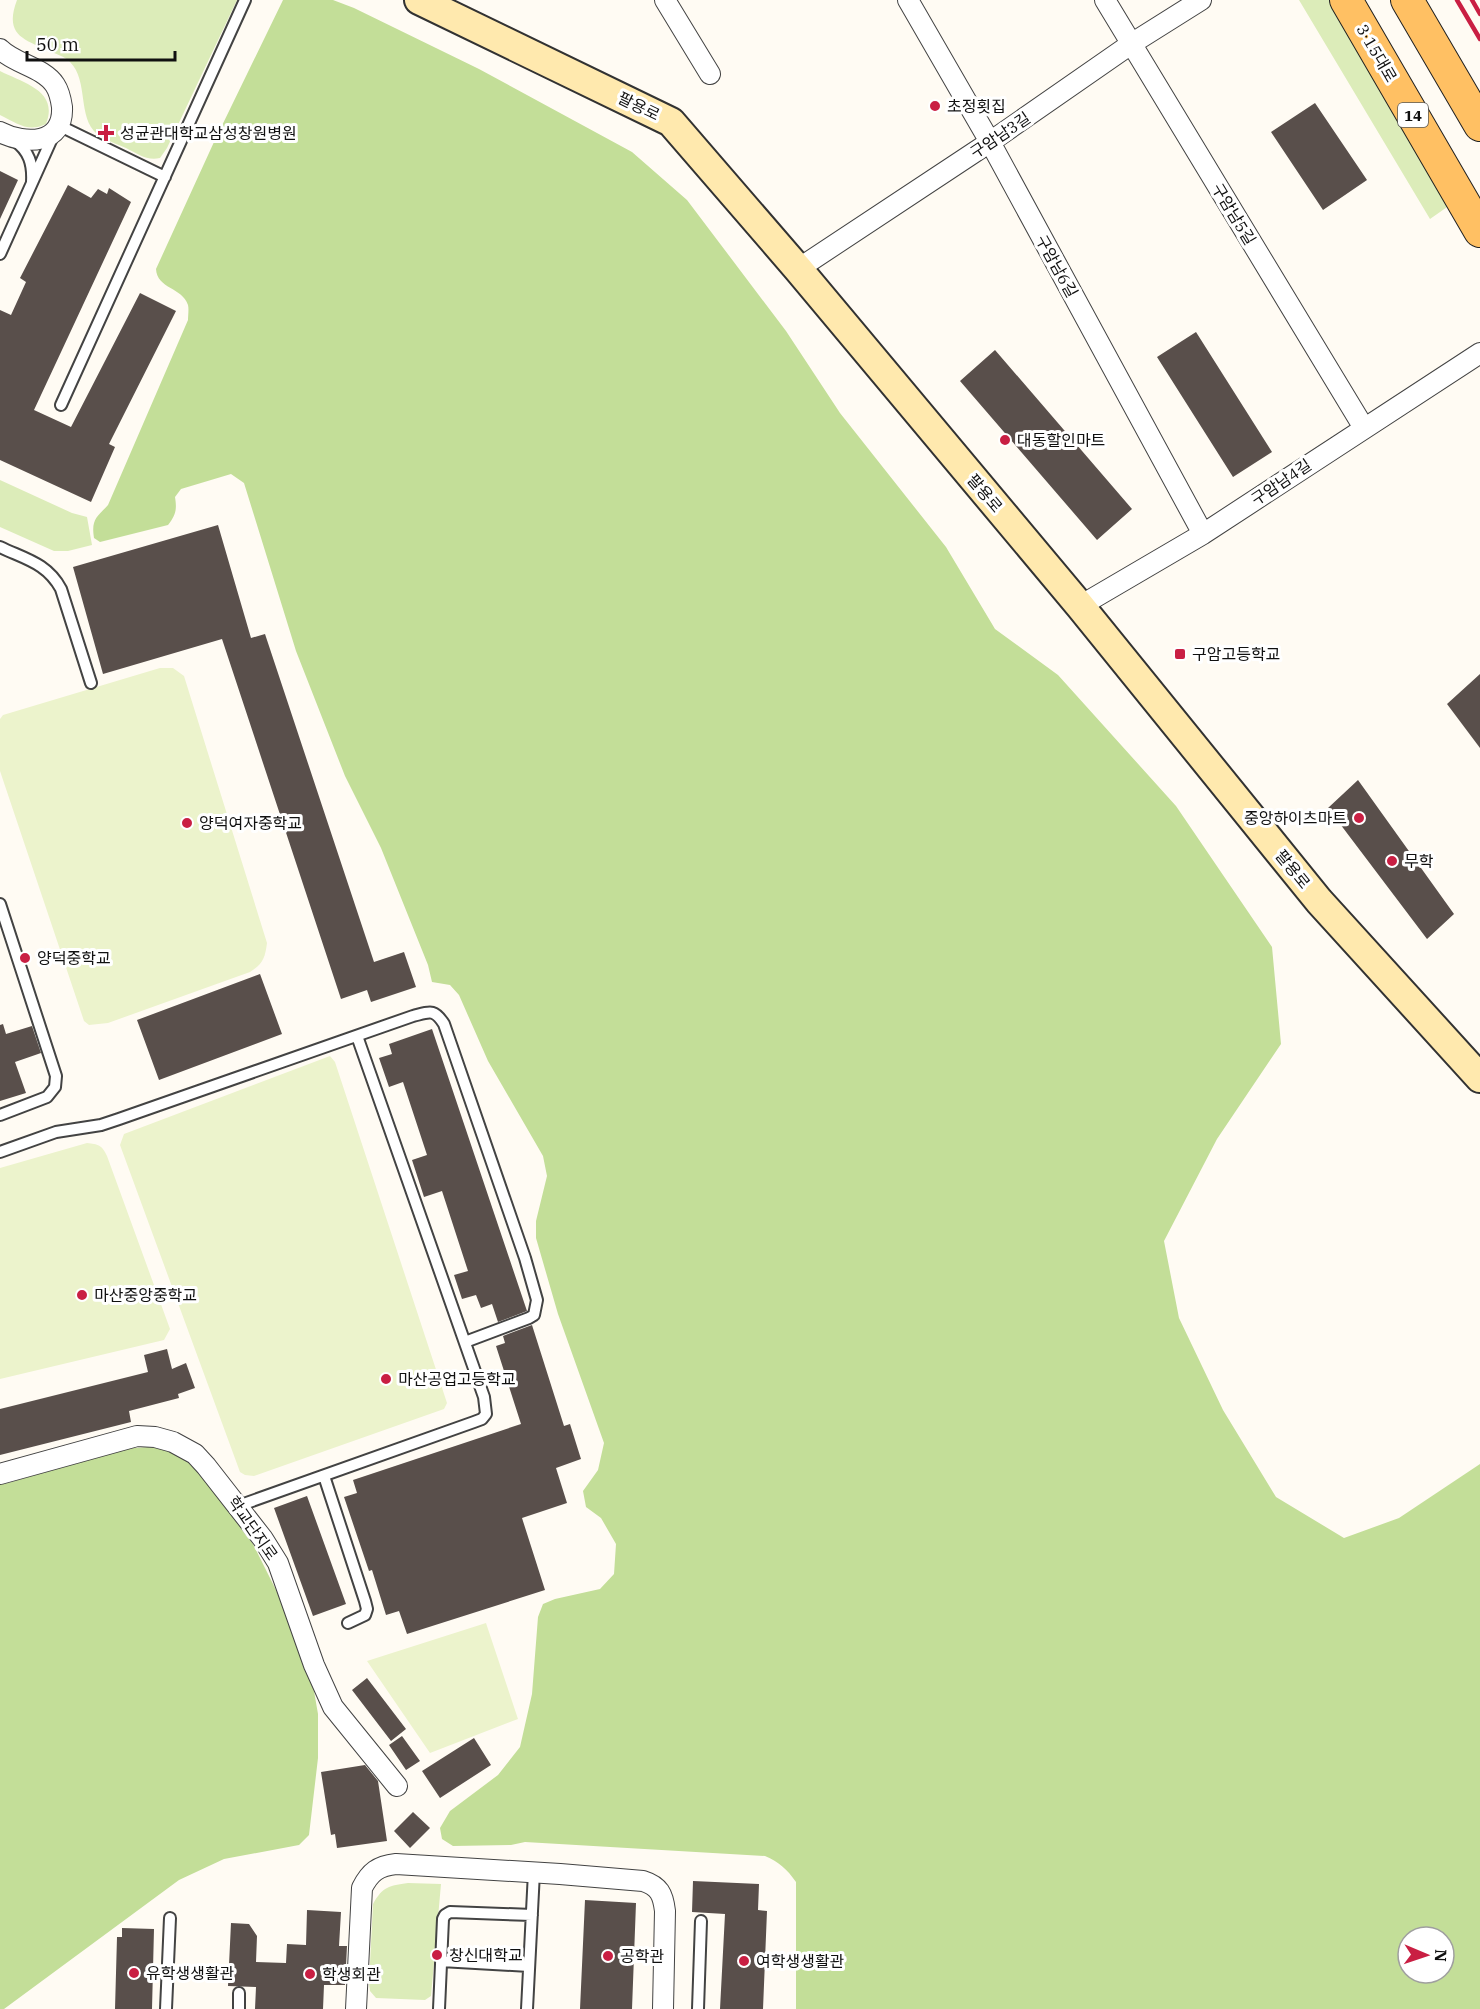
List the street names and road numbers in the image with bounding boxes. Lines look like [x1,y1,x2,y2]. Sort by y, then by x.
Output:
street label: 3·15대로 [1352,21,1402,86]
street label: 팔용로 [615,87,663,125]
road number: 14 [1398,103,1428,127]
street label: 구암남3길 [966,108,1034,162]
street label: 구암남5길 [1208,179,1260,249]
street label: 구암남6길 [1032,231,1082,301]
street label: 구암남4길 [1247,455,1315,509]
street label: 팔용로 [963,470,1007,517]
street label: 팔용로 [1271,846,1315,893]
street label: 학교단지로 [224,1492,282,1564]

